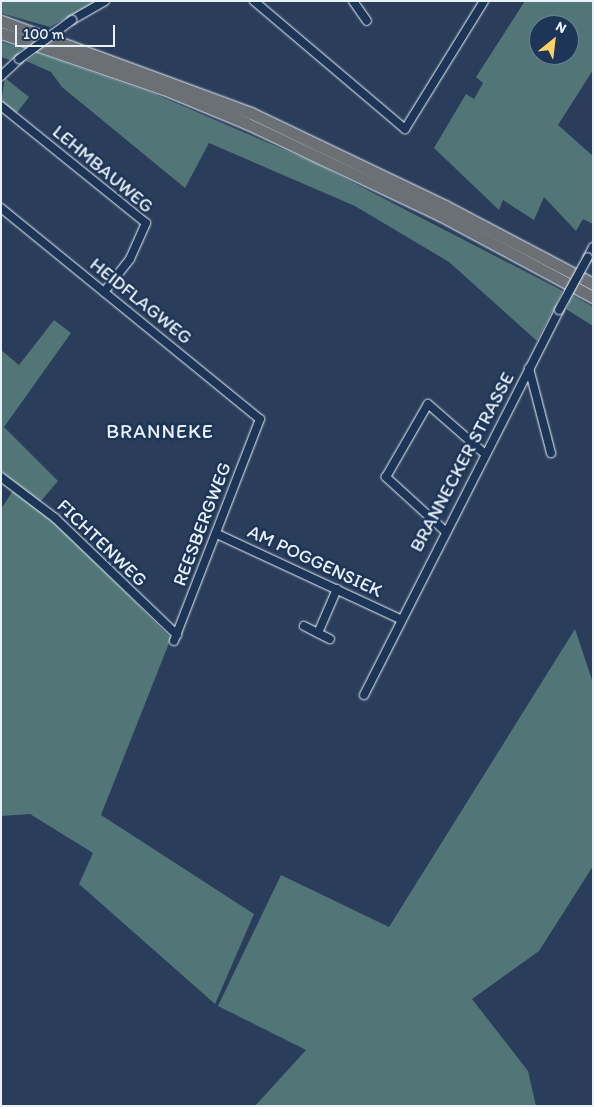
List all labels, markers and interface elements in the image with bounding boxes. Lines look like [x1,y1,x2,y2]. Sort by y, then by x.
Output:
scale bar [18,15,118,47]
north arrow [529,15,579,65]
text: N [553,18,569,37]
text: 100 m [23,25,64,43]
street label: LEHMBAUWEG [48,120,158,218]
street label: HEIDFLAGWEG [85,253,197,349]
street label: BRANNECKER STRASSE [405,368,519,556]
district label: BRANNEKE [105,419,215,443]
street label: REESBERGWEG [168,459,236,589]
street label: FICHTENWEG [52,494,152,592]
street label: AM POGGENSIEK [244,520,386,602]

